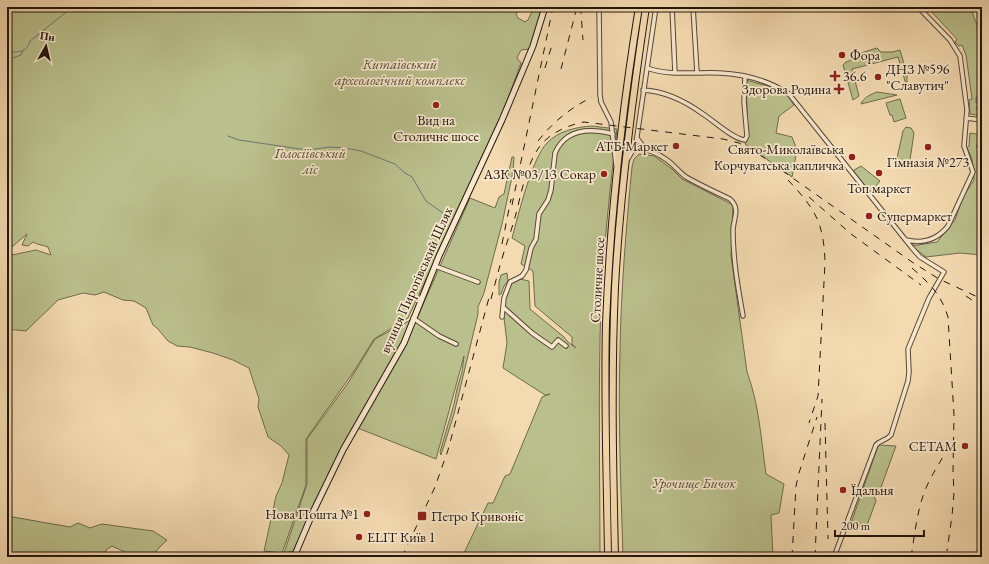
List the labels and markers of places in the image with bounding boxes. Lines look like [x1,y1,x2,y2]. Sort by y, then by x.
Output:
place label: Фора [850,46,881,64]
marker: Фора [837,50,847,60]
place label: ДНЗ №596 "Славутич" [886,60,950,94]
place label: 36.6 [843,67,867,85]
marker: 36.6 [830,71,840,81]
marker: ДНЗ №596 "Славутич" [873,72,883,82]
place label: Здорова Родина [742,80,831,98]
marker: Здорова Родина [834,84,844,94]
marker: Вид на Столичне шосе [431,100,441,110]
place label: Вид на Столичне шосе [393,111,479,145]
place label: АТБ-Маркет [594,137,668,155]
place label: Свято-Миколаївська Корчуватська капличка [714,140,844,174]
marker: АТБ-Маркет [671,141,681,151]
marker: Гімназія №273 [923,142,933,152]
marker: Свято-Миколаївська Корчуватська капличка [847,152,857,162]
place label: Гімназія №273 [887,153,969,171]
place label: АЗК №03/13 Сокар [483,165,596,183]
marker: Топ маркет [874,168,884,178]
marker: АЗК №03/13 Сокар [599,169,609,179]
place label: Топ маркет [847,179,911,197]
place label: Супермаркет [877,207,952,225]
marker: Супермаркет [864,211,874,221]
place label: СЕТАМ [909,437,957,455]
marker: СЕТАМ [960,441,970,451]
place label: Їдальня [851,481,893,499]
marker: Їдальня [838,485,848,495]
place label: Нова Пошта №1 [265,505,359,523]
place label: Петро Кривоніс [431,507,524,525]
marker: Нова Пошта №1 [362,509,372,519]
marker: Петро Кривоніс [416,510,428,522]
place label: ELIT Київ 1 [367,528,436,546]
marker: ELIT Київ 1 [354,532,364,542]

